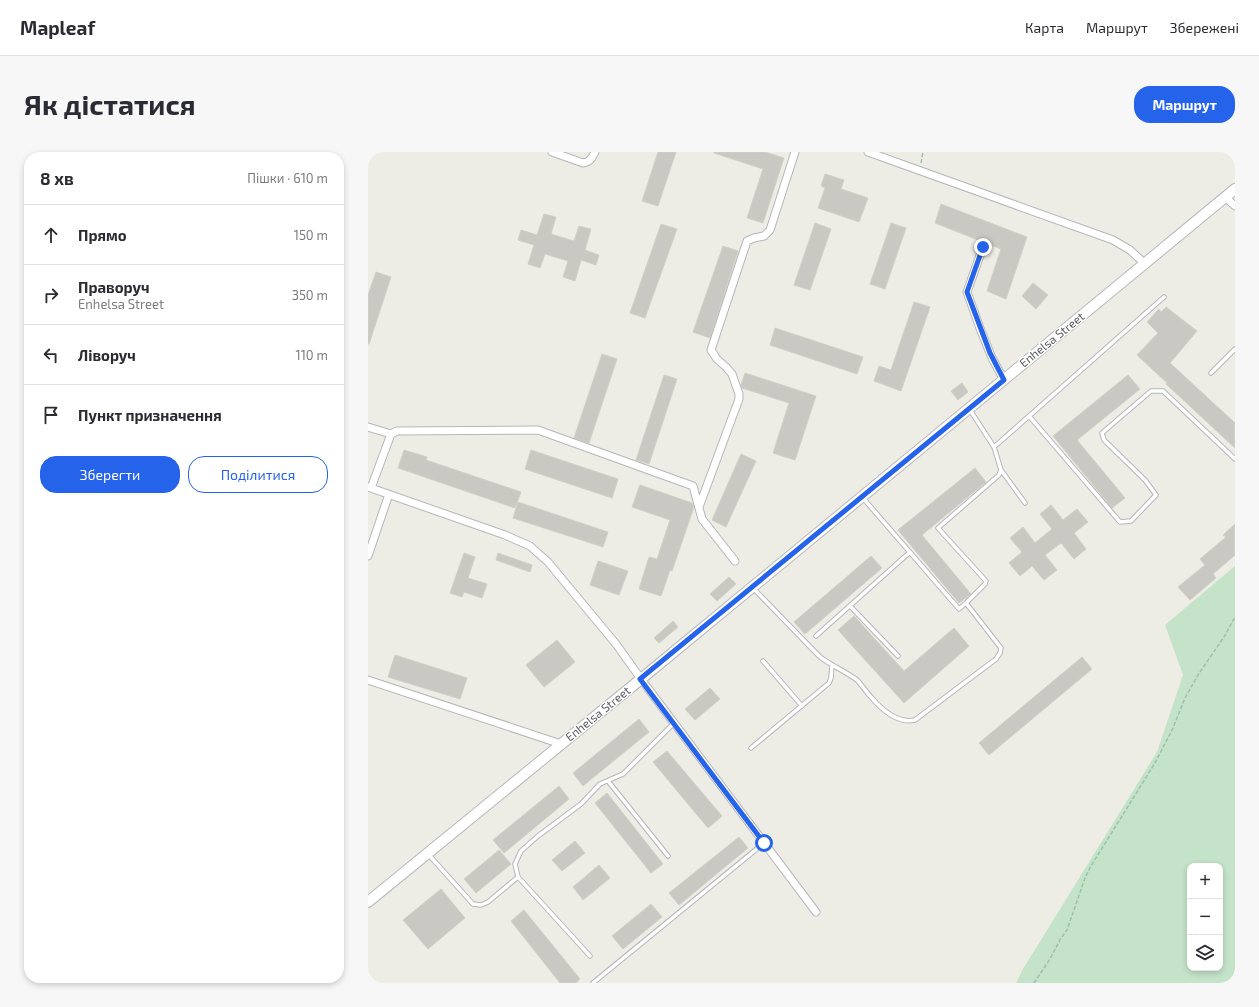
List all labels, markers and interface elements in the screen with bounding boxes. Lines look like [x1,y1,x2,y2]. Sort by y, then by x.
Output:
text: Mapleaf [20,16,95,39]
text: Карта [1025,19,1064,36]
text: Маршрут [1086,19,1148,36]
text: Збережені [1170,19,1239,36]
button: Маршрут [1134,86,1235,123]
text: Як дістатися [24,87,196,121]
text: 8 хв [40,168,74,188]
text: Пішки · 610 m [247,170,328,186]
icon: ahead [40,224,62,246]
text: Прямо [78,226,127,244]
text: 150 m [294,227,328,243]
route end [974,238,992,256]
text: Праворуч [78,278,149,296]
icon: right [40,284,62,306]
text: 350 m [292,287,328,303]
text: Enhelsa Street [78,296,164,312]
street label: Enhelsa Street [1016,309,1087,370]
icon: left [40,344,62,366]
text: Ліворуч [78,346,136,364]
text: 110 m [296,347,328,363]
icon: arrive [40,404,62,426]
text: Пункт призначення [78,406,222,424]
button: Зберегти [40,456,180,493]
button: Поділитися [188,456,328,493]
street label: Enhelsa Street [562,683,633,744]
route start [755,834,773,852]
map controls [1187,863,1223,971]
button: + [1187,863,1223,899]
button: − [1187,899,1223,935]
button: layers [1187,935,1223,971]

